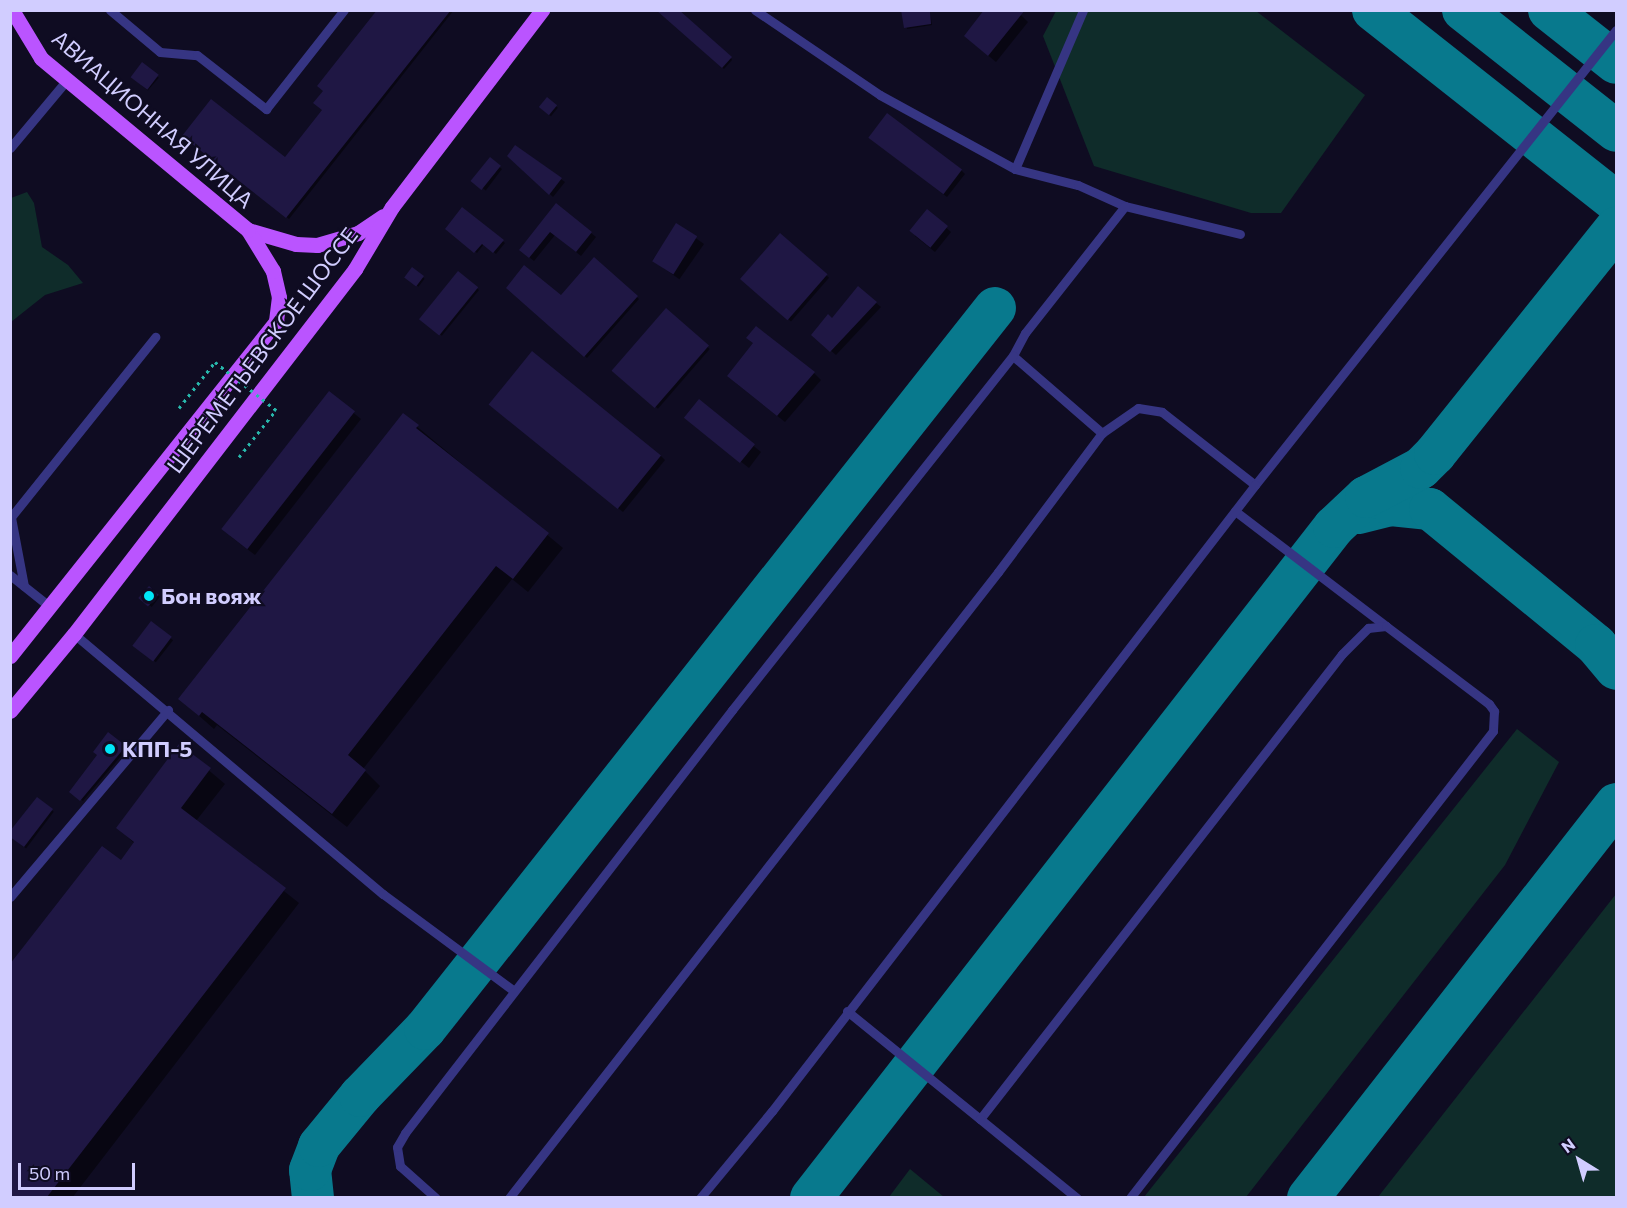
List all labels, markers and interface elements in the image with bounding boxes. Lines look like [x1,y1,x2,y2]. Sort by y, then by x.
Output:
street label: АВИАЦИОННАЯ УЛИЦА [47,25,259,213]
street label: ШЕРЕМЕТЬЕВСКОЕ ШОССЕ [161,222,363,478]
place label: Бон вояж [161,583,261,609]
marker: Бон вояж [142,589,156,603]
place label: КПП-5 [122,736,192,762]
marker: КПП-5 [103,742,117,756]
north arrow [1549,1130,1609,1190]
text: N [1557,1134,1578,1156]
scale bar [21,1151,138,1189]
text: 50 m [29,1162,70,1184]

